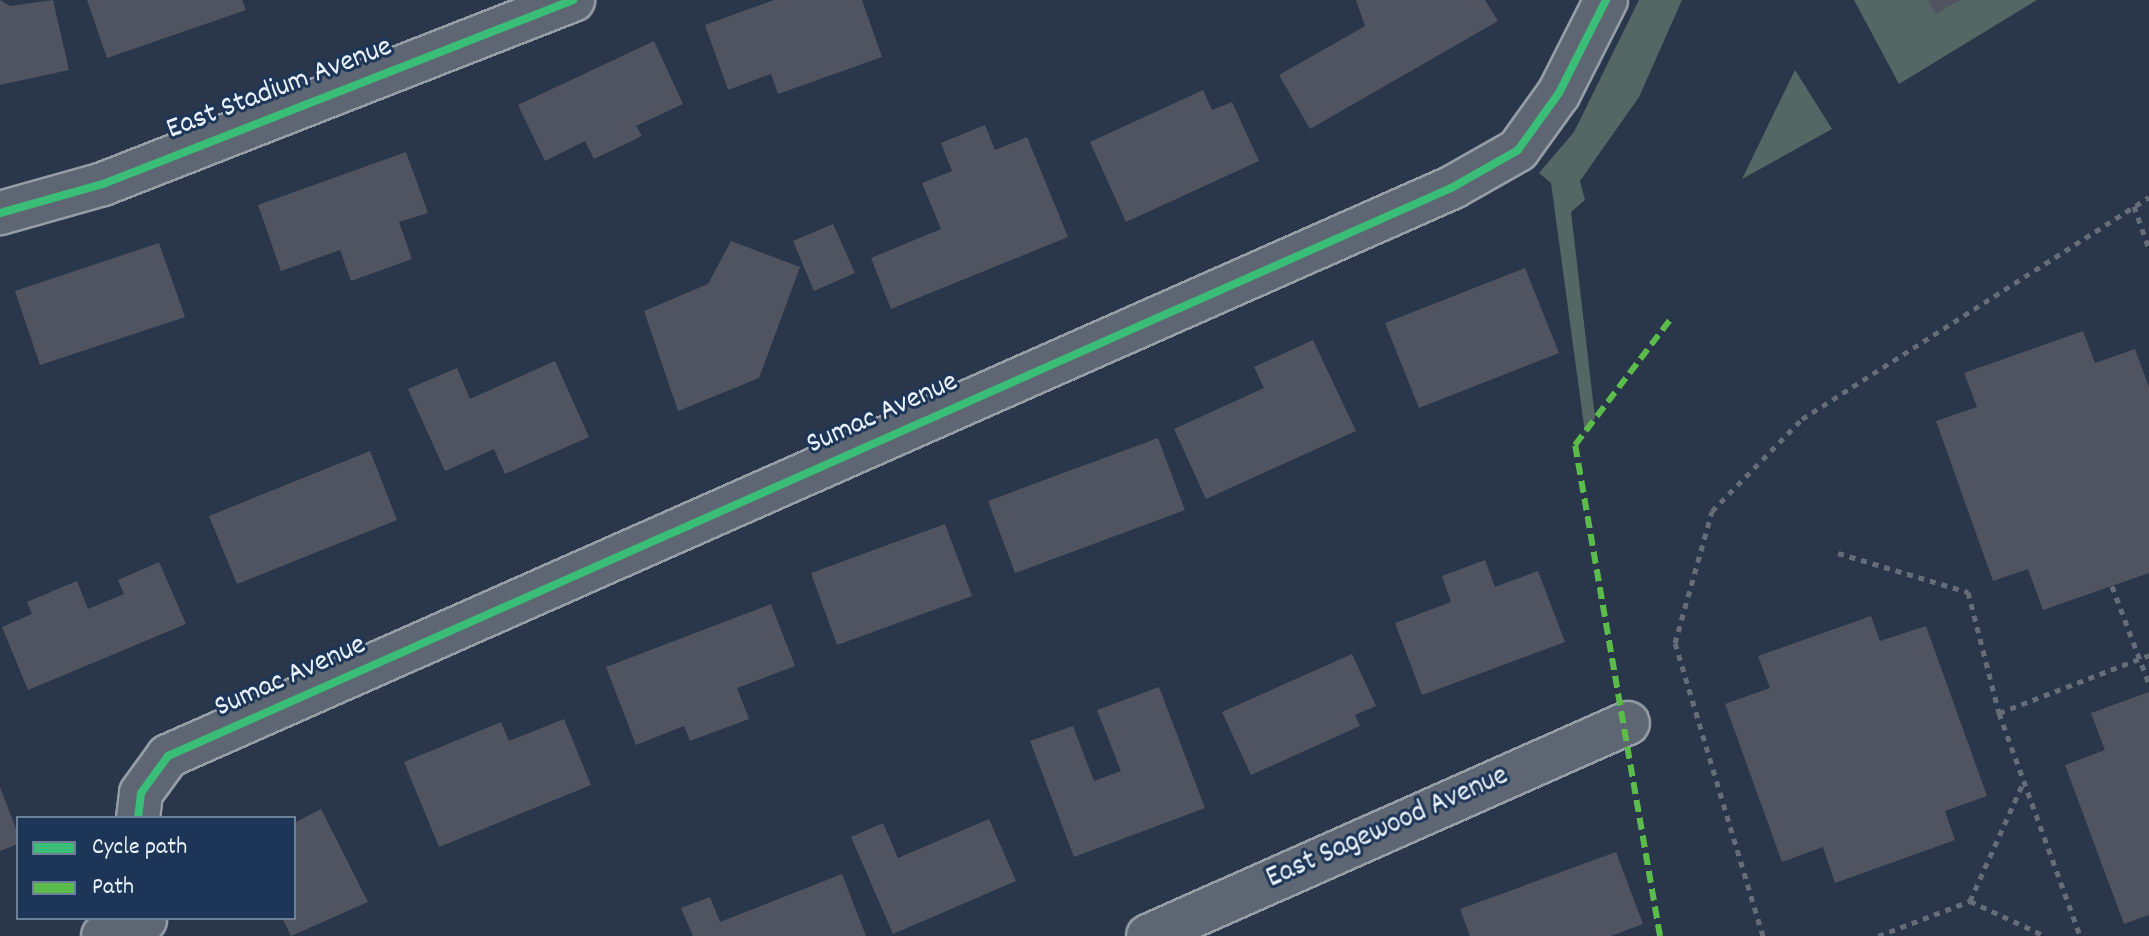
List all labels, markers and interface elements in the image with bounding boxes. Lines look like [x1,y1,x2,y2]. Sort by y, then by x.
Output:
street label: East Stadium Avenue [162,30,398,150]
street label: Sumac Avenue [802,366,964,464]
street label: Sumac Avenue [210,629,372,727]
street label: East Sagewood Avenue [1261,759,1515,899]
legend [16,816,296,920]
text: Cycle path [92,831,187,865]
text: Path [92,871,134,905]

